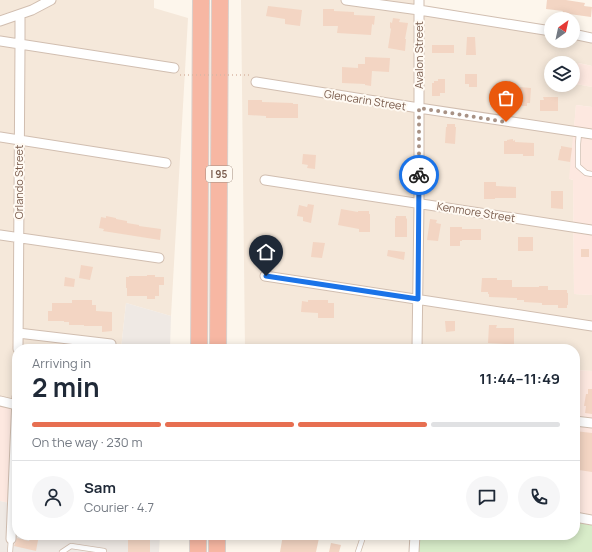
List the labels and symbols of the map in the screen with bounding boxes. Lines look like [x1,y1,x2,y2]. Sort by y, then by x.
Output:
north arrow [544,12,580,48]
street label: Avalon Street [411,21,426,89]
pin [489,81,523,122]
street label: Glencarin Street [323,86,407,113]
street label: Orlando Street [11,145,26,219]
courier [399,155,439,195]
road number: I 95 [206,166,232,182]
street label: Kenmore Street [436,198,517,225]
pin [249,235,283,276]

